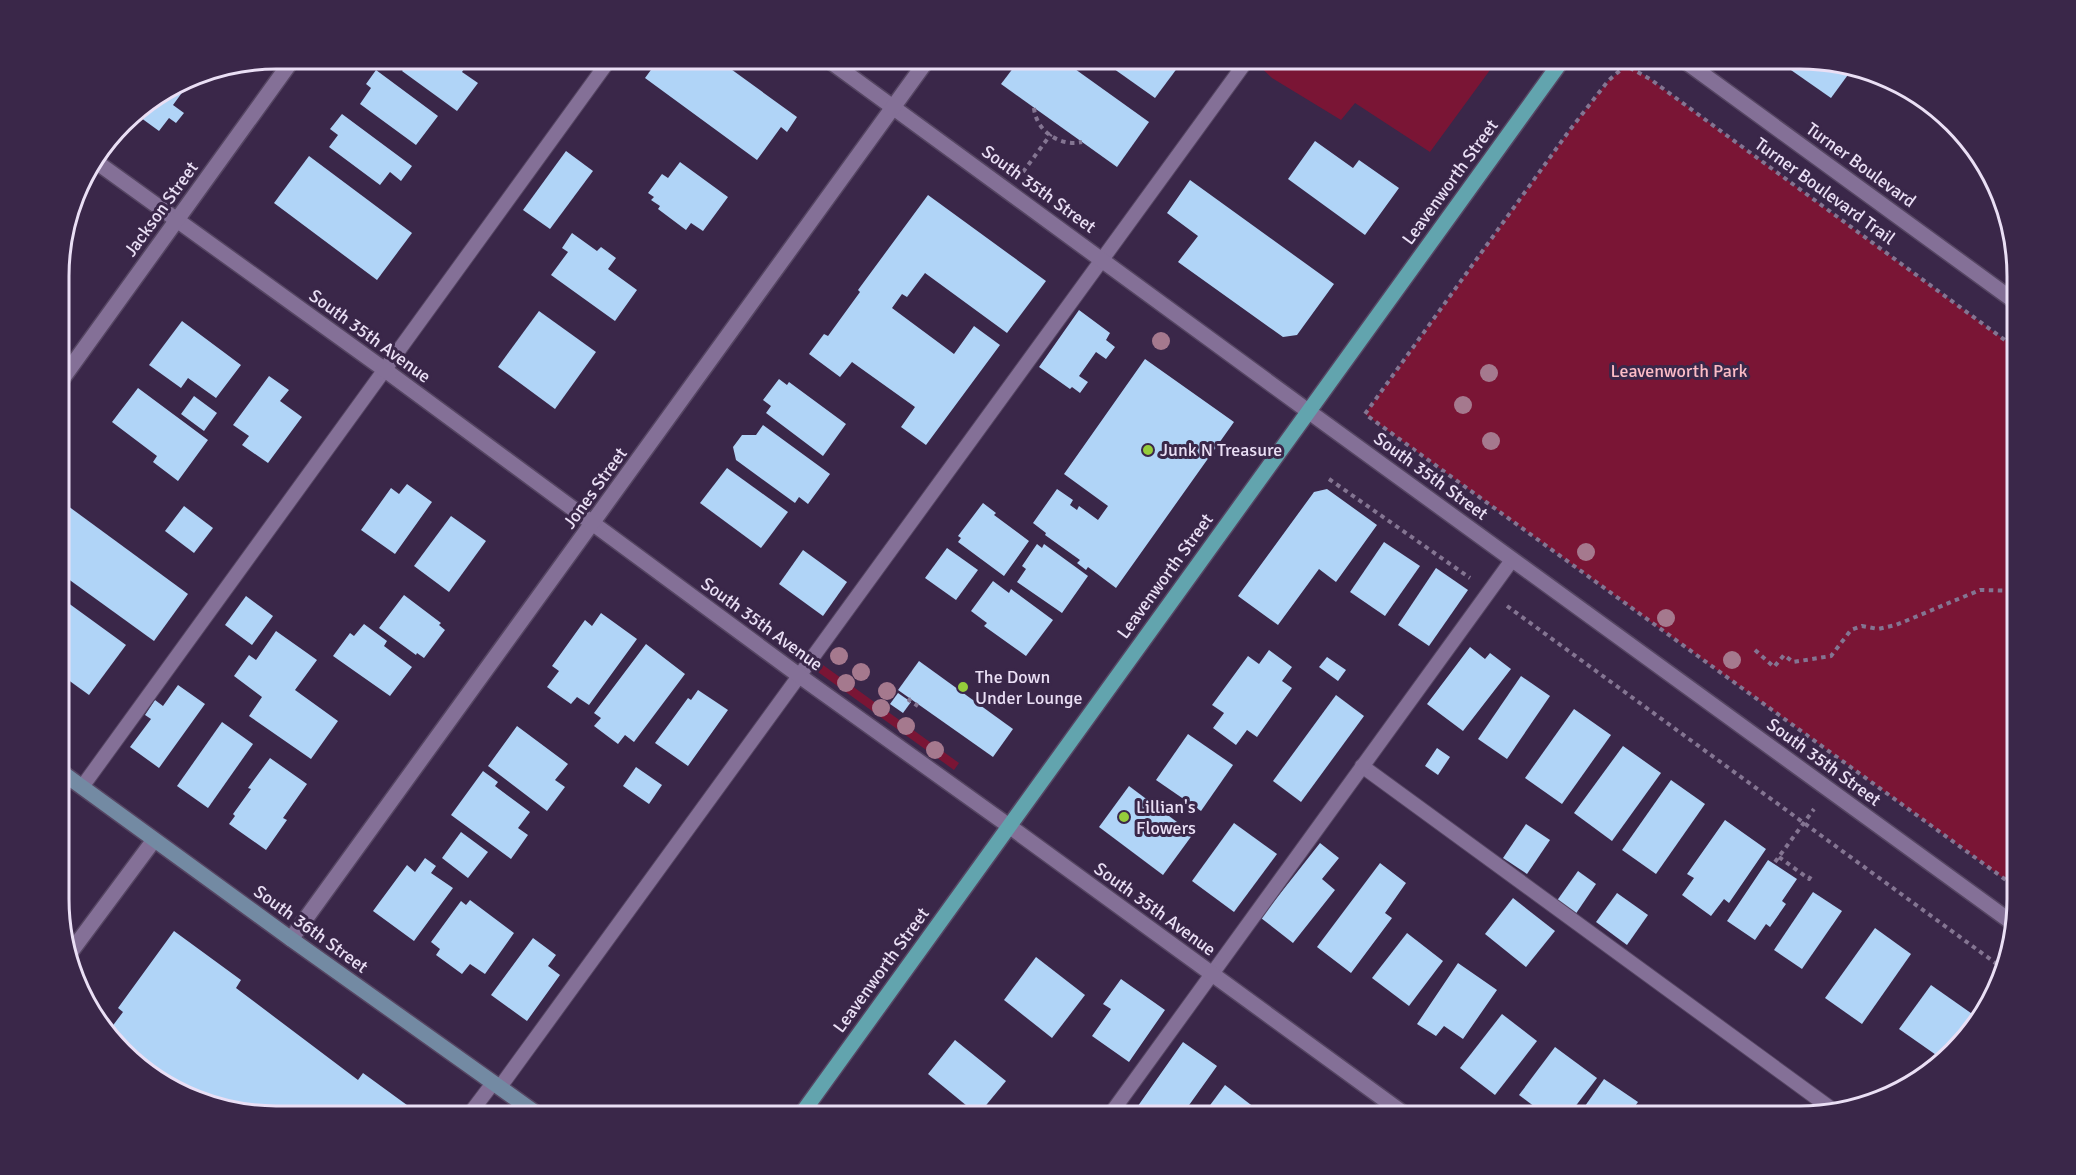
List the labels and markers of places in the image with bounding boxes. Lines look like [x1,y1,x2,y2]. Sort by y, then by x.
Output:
place label: Junk N Treasure [1160,439,1282,461]
marker: Junk N Treasure [1141,443,1155,457]
place label: The Down Under Lounge [975,666,1082,709]
marker: The Down Under Lounge [956,680,970,694]
place label: Lillian's Flowers [1136,796,1196,839]
marker: Lillian's Flowers [1117,810,1131,824]

